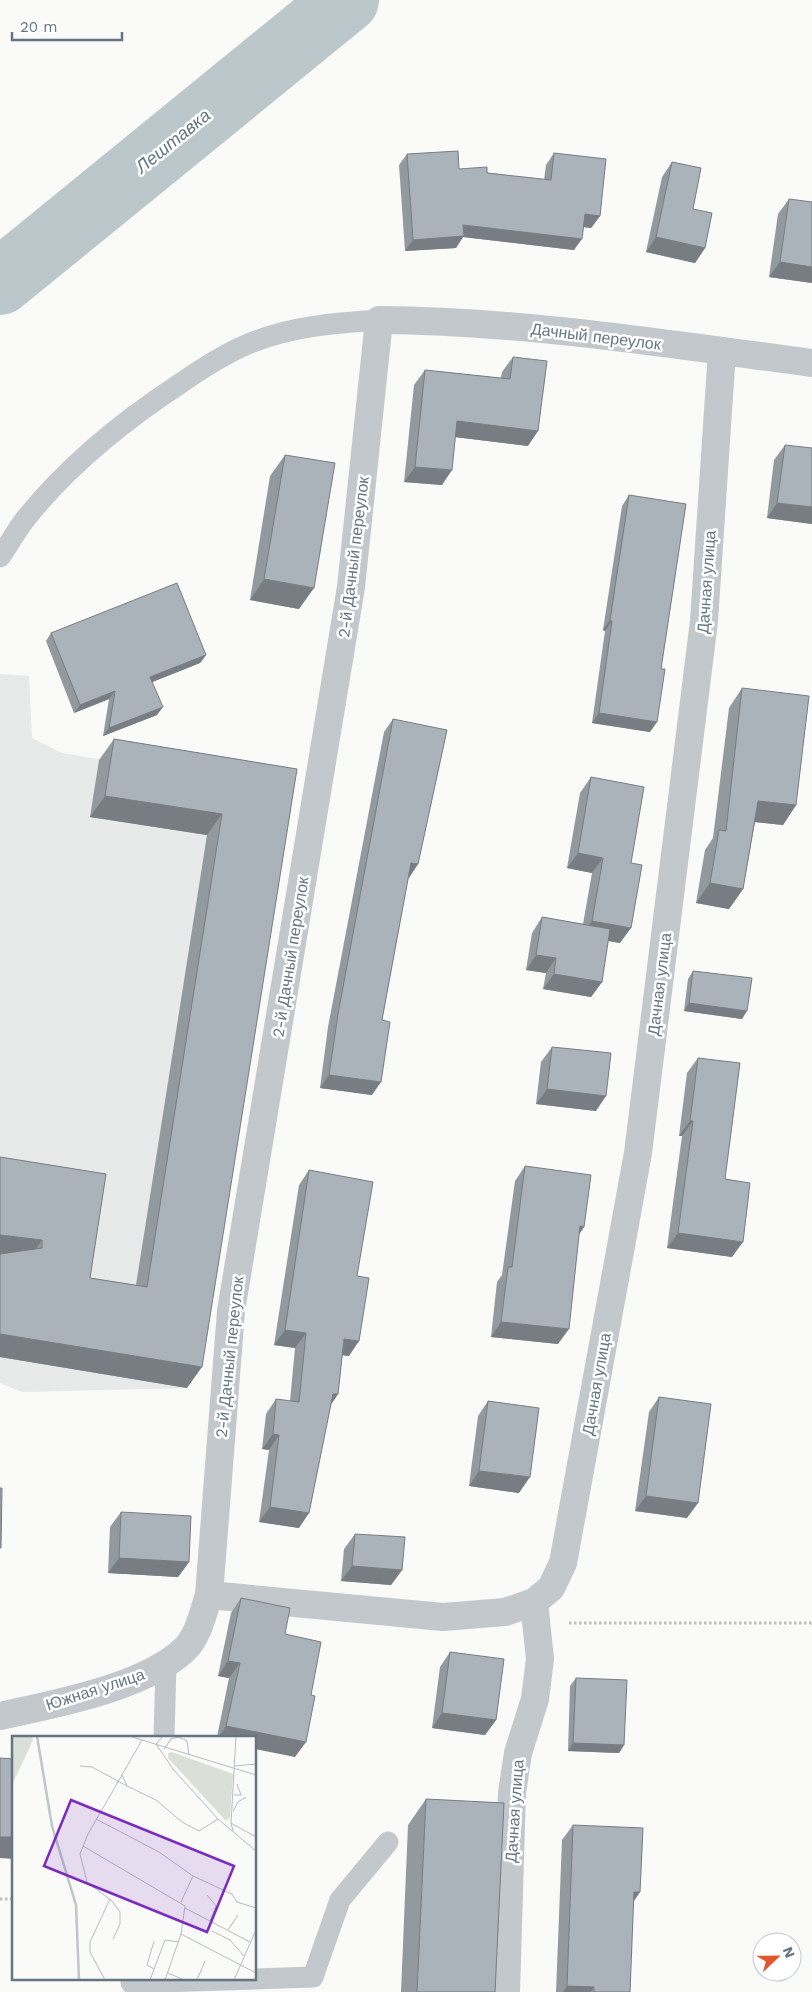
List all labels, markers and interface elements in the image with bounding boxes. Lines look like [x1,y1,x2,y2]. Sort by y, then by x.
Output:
scale bar [12,10,122,42]
text: 20 m [20,18,58,36]
water label: Лештавка [130,104,214,178]
street label: Дачный переулок [530,319,663,354]
street label: 2-й Дачный переулок [334,474,373,639]
street label: Дачная улица [693,530,720,634]
street label: 2-й Дачный переулок [268,874,313,1039]
street label: Дачная улица [644,931,675,1037]
street label: 2-й Дачный переулок [212,1274,248,1439]
street label: Дачная улица [578,1331,615,1437]
street label: Южная улица [43,1665,147,1714]
inset map [12,1736,256,1980]
street label: Дачная улица [501,1759,528,1863]
north arrow [752,1932,802,1982]
text: N [780,1944,798,1960]

